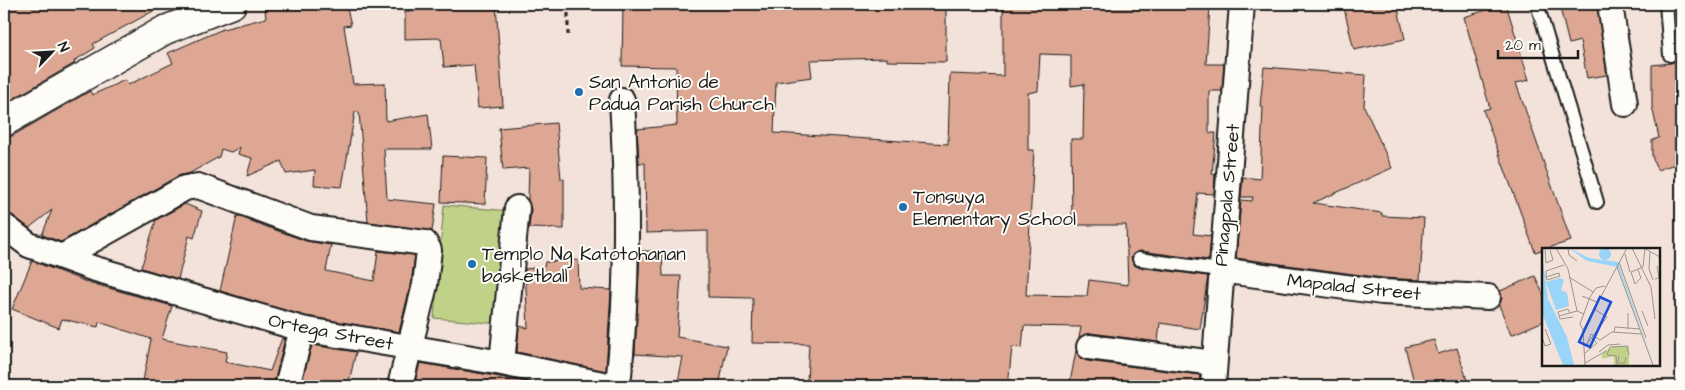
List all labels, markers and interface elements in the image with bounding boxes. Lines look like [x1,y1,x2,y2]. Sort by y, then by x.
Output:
north arrow [28,28,78,78]
scale bar [1498,28,1578,60]
text: 20 m [1505,35,1541,56]
text: N [52,39,74,55]
place label: San Antonio de Padua Parish Church [589,69,774,118]
marker: San Antonio de Padua Parish Church [573,86,585,98]
street label: Pinagpala Street [1208,122,1248,268]
place label: Tonsuya Elementary School [913,184,1076,234]
marker: Tonsuya Elementary School [897,201,909,213]
place label: Templo Ng Katotohanan basketball [482,241,686,290]
inset map [1542,248,1660,365]
marker: Templo Ng Katotohanan basketball [466,258,478,270]
street label: Mapalad Street [1286,267,1422,308]
street label: Ortega Street [266,307,396,359]

